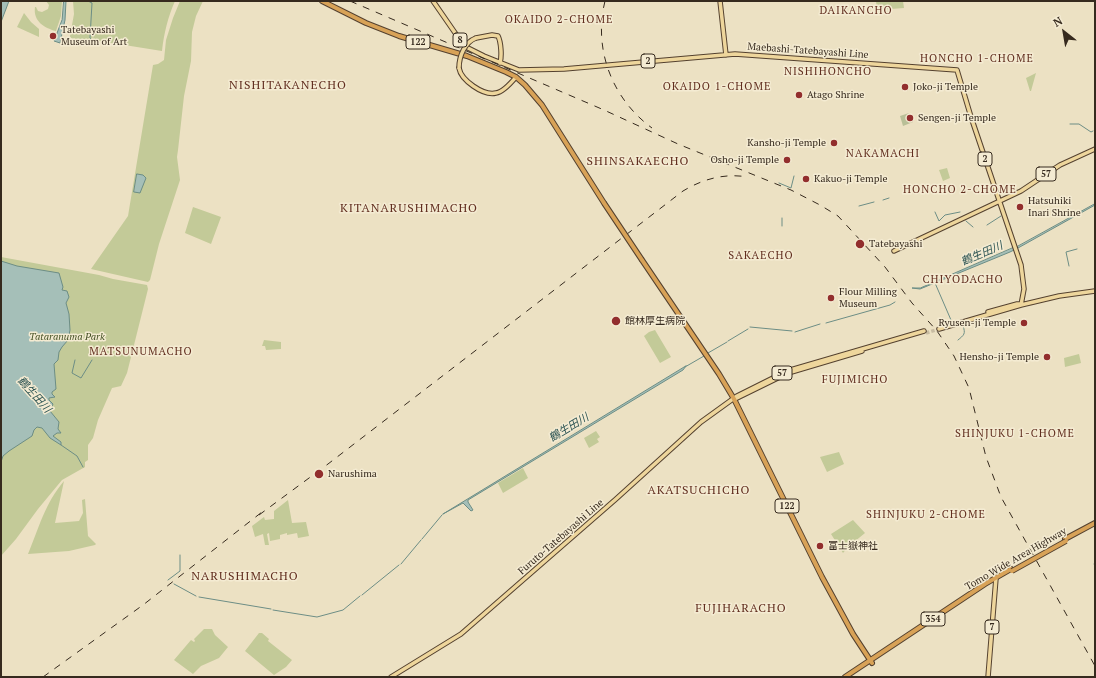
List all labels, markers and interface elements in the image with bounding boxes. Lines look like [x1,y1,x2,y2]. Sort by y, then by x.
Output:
district label: DAIKANCHO [819,4,893,18]
north arrow [1044,12,1084,52]
district label: OKAIDO 2-CHOME [505,13,613,27]
text: N [1051,14,1065,30]
place label: Tatebayashi Museum of Art [61,24,127,48]
marker: Tatebayashi Museum of Art [48,31,58,41]
road number: 8 [453,33,467,47]
road number: 122 [406,35,430,49]
street label: Maebashi-Tatebayashi Line [747,41,869,61]
district label: HONCHO 1-CHOME [920,52,1034,66]
road number: 2 [641,54,655,68]
district label: NISHIHONCHO [784,65,872,79]
district label: NISHITAKANECHO [229,79,347,93]
district label: OKAIDO 1-CHOME [663,80,771,94]
place label: Joko-ji Temple [913,81,978,93]
marker: Joko-ji Temple [900,82,910,92]
place label: Atago Shrine [807,89,864,101]
marker: Atago Shrine [794,90,804,100]
place label: Sengen-ji Temple [918,112,996,124]
marker: Sengen-ji Temple [905,113,915,123]
place label: Kansho-ji Temple [747,137,826,149]
marker: Kansho-ji Temple [829,138,839,148]
district label: NAKAMACHI [846,147,920,161]
road number: 2 [978,152,992,166]
place label: Osho-ji Temple [710,154,779,166]
district label: SHINSAKAECHO [587,155,689,169]
marker: Osho-ji Temple [782,155,792,165]
road number: 57 [1036,167,1056,181]
place label: Kakuo-ji Temple [814,173,887,185]
marker: Kakuo-ji Temple [801,174,811,184]
district label: HONCHO 2-CHOME [903,183,1017,197]
place label: Hatsuhiki Inari Shrine [1028,195,1081,218]
district label: KITANARUSHIMACHO [340,202,478,216]
marker: Hatsuhiki Inari Shrine [1015,202,1025,212]
marker: Tatebayashi [854,238,866,250]
place label: Tatebayashi [869,238,922,250]
water label: 鶴生田川 [959,239,1005,269]
district label: SAKAECHO [728,249,794,263]
district label: CHIYODACHO [922,273,1004,287]
place label: Flour Milling Museum [839,286,897,310]
marker: Flour Milling Museum [826,293,836,303]
marker: 館林厚生病院 [610,315,622,327]
place label: 館林厚生病院 [625,315,685,327]
place label: Ryusen-ji Temple [938,317,1016,329]
marker: Ryusen-ji Temple [1019,318,1029,328]
park label: Tataranuma Park [29,331,105,343]
district label: MATSUNUMACHO [89,345,193,359]
place label: Hensho-ji Temple [960,351,1039,363]
marker: Hensho-ji Temple [1042,352,1052,362]
road number: 57 [772,366,792,380]
district label: FUJIMICHO [822,373,888,387]
water label: 鶴生田川 [14,374,54,416]
water label: 鶴生田川 [547,411,591,445]
district label: SHINJUKU 1-CHOME [955,427,1075,441]
marker: Narushima [313,468,325,480]
place label: Narushima [328,468,377,480]
district label: AKATSUCHICHO [648,484,750,498]
street label: Furuto-Tatebayashi Line [516,497,606,577]
road number: 122 [775,499,799,513]
district label: SHINJUKU 2-CHOME [866,508,986,522]
street label: Tomo Wide Area Highway [963,525,1069,593]
place label: 富士嶽神社 [828,540,878,552]
marker: 富士嶽神社 [815,541,825,551]
district label: NARUSHIMACHO [191,570,299,584]
district label: FUJIHARACHO [695,602,787,616]
road number: 354 [921,612,945,626]
road number: 7 [985,620,999,634]

